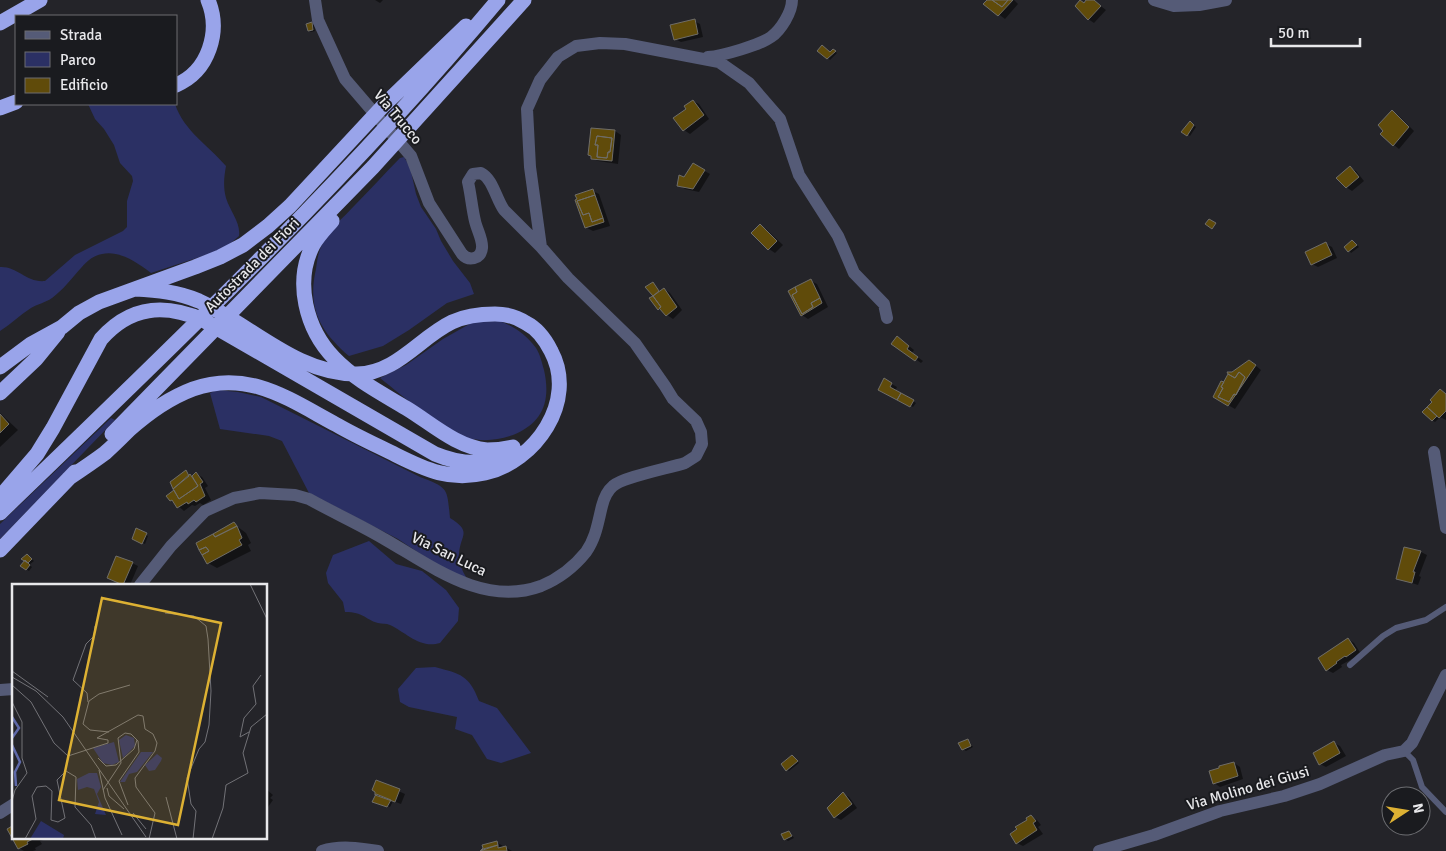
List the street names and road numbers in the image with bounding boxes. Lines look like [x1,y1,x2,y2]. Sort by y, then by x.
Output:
street label: Via Trucco [370,86,426,148]
street label: Autostrada dei Fiori [201,214,303,316]
street label: Via San Luca [409,528,489,580]
street label: Via Molino dei Giusi [1185,762,1311,814]

